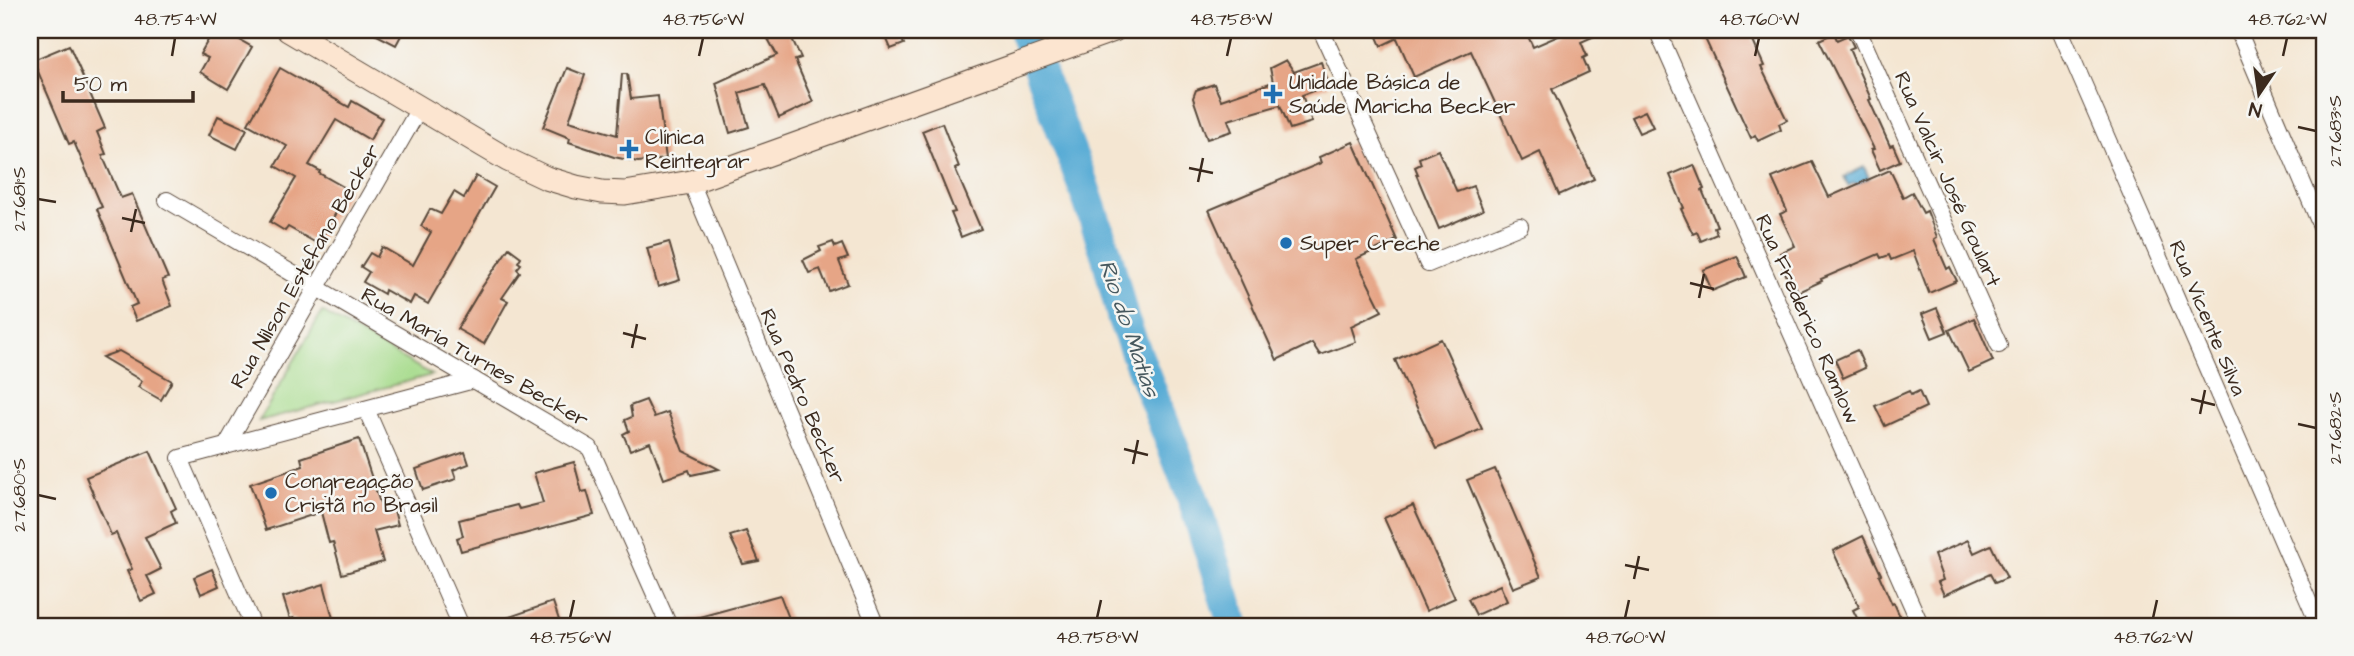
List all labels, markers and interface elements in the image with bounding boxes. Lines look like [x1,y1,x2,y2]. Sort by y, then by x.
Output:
text: 48.754°W [133,7,217,32]
text: 48.756°W [662,7,744,32]
text: 48.758°W [1190,7,1272,32]
text: 48.760°W [1718,7,1800,32]
text: 48.762°W [2247,7,2327,32]
scale bar [63,60,192,104]
north arrow [2224,60,2294,130]
street label: Rua Valcir José Goulart [1887,67,2008,292]
place label: Unidade Básica de Saúde Maricha Becker [1289,68,1516,121]
text: 50 m [74,70,128,99]
marker: Unidade Básica de Saúde Maricha Becker [1263,84,1283,104]
text: N [2247,95,2264,124]
text: 27.683°S [2323,95,2348,167]
place label: Clínica Reintegrar [645,123,750,178]
street label: Rua Nilson Estéfano Becker [223,138,388,394]
marker: Clínica Reintegrar [619,139,639,159]
text: 27.681°S [7,167,32,231]
street label: Rua Frederico Ramlow [1748,210,1867,429]
place label: Super Creche [1300,229,1440,259]
marker: Super Creche [1278,235,1294,251]
street label: Rua Vicente Silva [2162,236,2253,401]
water label: Rio do Matias [1091,256,1168,402]
street label: Rua Maria Turnes Becker [356,280,594,435]
street label: Rua Pedro Becker [753,304,853,489]
text: 27.682°S [2323,392,2348,464]
text: 27.680°S [7,458,32,532]
place label: Congregação Cristã no Brasil [285,467,438,520]
marker: Congregação Cristã no Brasil [263,485,279,501]
text: 48.756°W [529,625,611,650]
text: 48.758°W [1056,625,1138,650]
text: 48.760°W [1584,625,1666,650]
text: 48.762°W [2113,625,2193,650]

